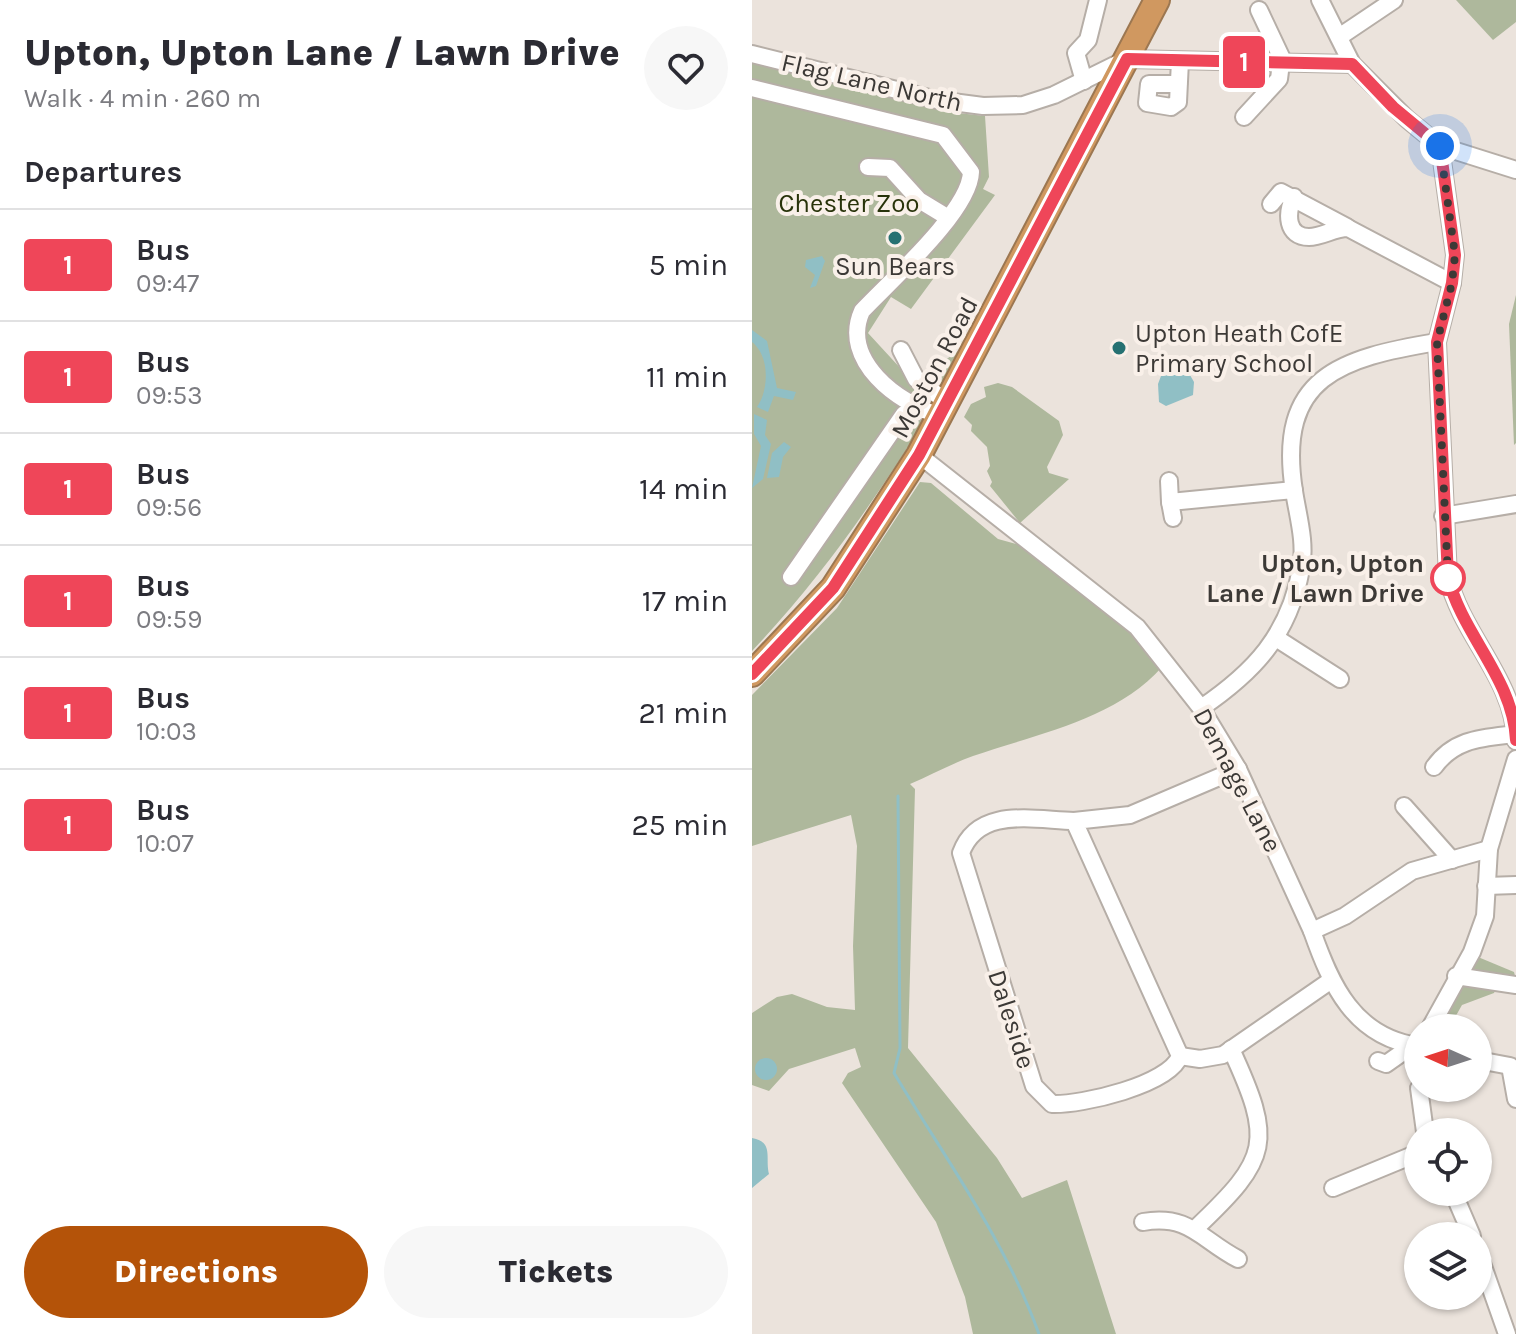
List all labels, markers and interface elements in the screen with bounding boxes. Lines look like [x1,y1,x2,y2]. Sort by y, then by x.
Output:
button: heart [644,26,728,110]
text: Upton, Upton Lane / Lawn Drive [24,30,620,75]
line badge: 1 [1218,36,1270,88]
text: 1 [1239,45,1249,78]
street label: Flag Lane North [778,47,965,118]
text: Walk · 4 min · 260 m [24,83,261,114]
your location [1420,126,1460,166]
text: Departures [24,154,182,190]
park label: Chester Zoo [778,188,920,219]
marker: Sun Bears [886,229,904,247]
text: Bus [136,232,190,268]
text: 5 min [649,247,728,283]
text: 1 [63,248,73,281]
place label: Sun Bears [835,251,955,282]
text: 09:47 [136,268,199,299]
street label: Moston Road [884,291,985,443]
place label: Upton Heath CofE Primary School [1135,318,1343,379]
marker: Upton Heath CofE Primary School [1110,339,1128,357]
text: Bus [136,344,190,380]
text: 11 min [646,359,728,395]
text: 1 [63,360,73,393]
text: 09:53 [136,380,203,411]
text: Bus [136,456,190,492]
text: 14 min [639,471,728,507]
text: 1 [63,472,73,505]
text: 09:56 [136,492,202,523]
place label: Upton, Upton Lane / Lawn Drive [1206,548,1424,609]
marker: Upton, Upton Lane / Lawn Drive [1431,561,1465,595]
text: Bus [136,568,190,604]
text: 17 min [642,583,728,619]
text: 1 [63,584,73,617]
text: 09:59 [136,604,202,635]
text: Bus [136,680,190,716]
text: 21 min [638,695,728,731]
text: 1 [63,696,73,729]
street label: Demage Lane [1187,703,1289,858]
text: 10:03 [136,716,197,747]
text: Bus [136,792,190,828]
text: 25 min [631,807,728,843]
text: 1 [63,808,73,841]
text: 10:07 [136,828,194,859]
street label: Daleside [981,966,1042,1073]
north arrow [1404,1014,1492,1102]
map controls [1404,1014,1492,1310]
button: locate [1404,1118,1492,1206]
button: layers [1404,1222,1492,1310]
button: Directions [24,1226,368,1318]
button: Tickets [384,1226,728,1318]

